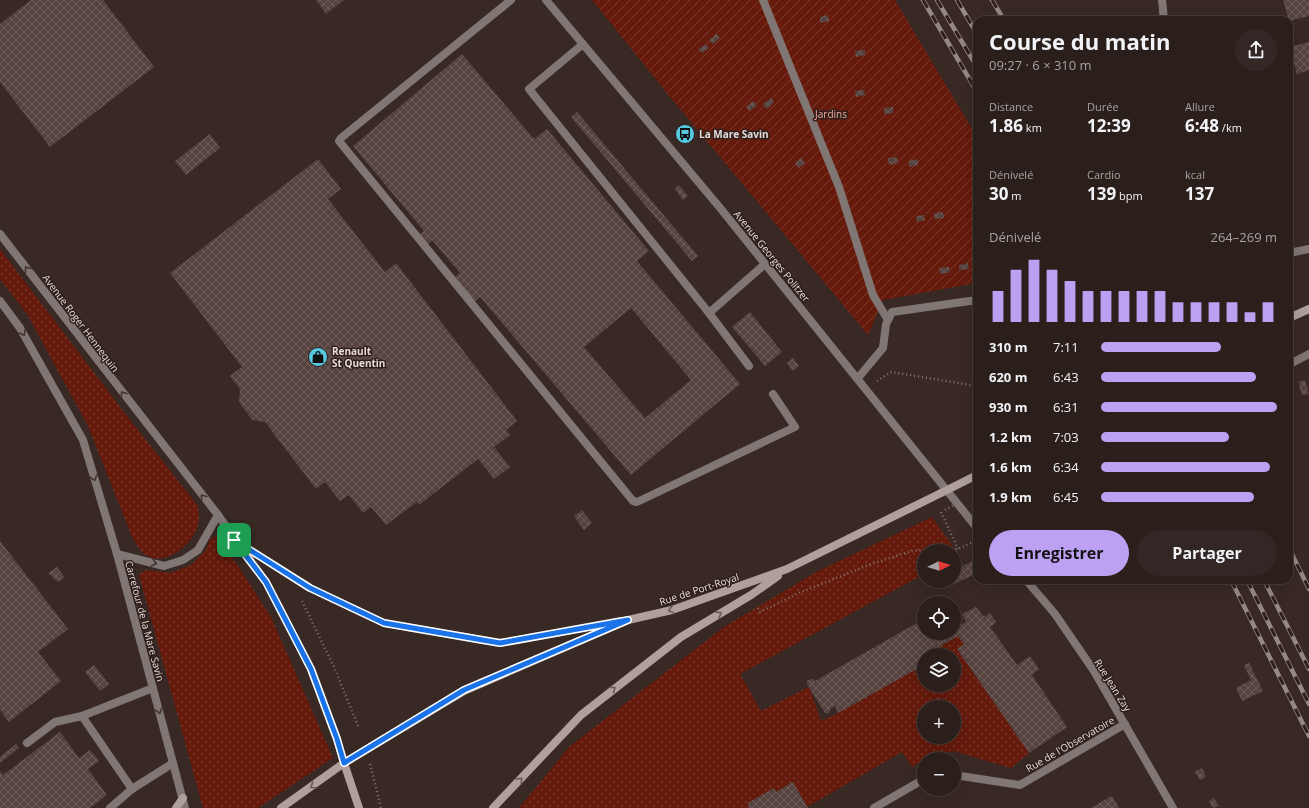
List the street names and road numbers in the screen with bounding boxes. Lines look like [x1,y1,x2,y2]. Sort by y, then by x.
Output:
street label: Avenue Georges Politzer [731,207,813,305]
street label: Avenue Roger Hennequin [40,271,122,375]
street label: Carrefour de la Mare Savin [122,559,168,683]
street label: Rue de Port-Royal [657,570,741,608]
street label: Rue Jean Zay [1091,656,1135,715]
street label: Rue de l'Observatoire [1023,713,1117,775]

